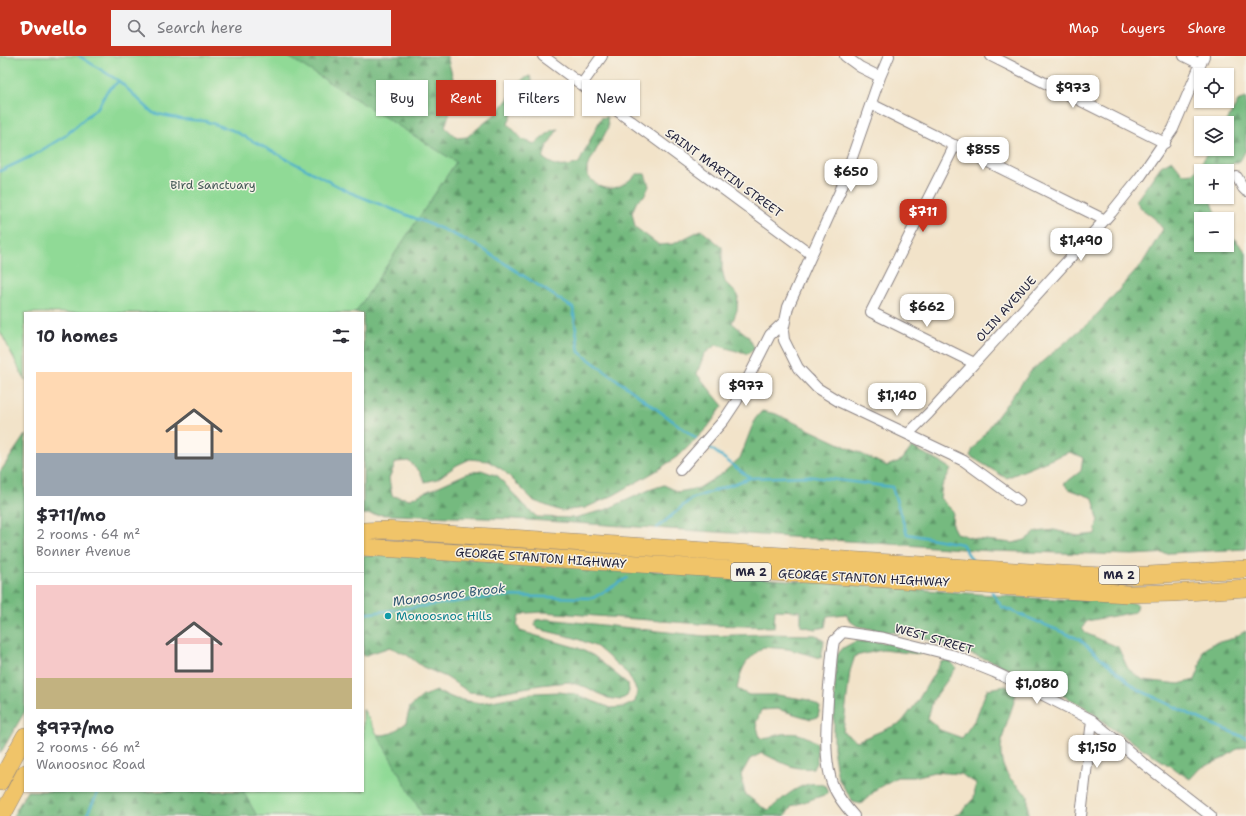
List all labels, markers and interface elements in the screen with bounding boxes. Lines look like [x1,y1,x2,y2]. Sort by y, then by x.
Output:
search box [111,10,391,46]
text: Dwello [20,16,87,41]
icon: search [125,17,147,39]
text: Search here [157,18,243,38]
text: Map [1069,19,1099,37]
text: Layers [1121,19,1165,37]
text: Share [1187,19,1226,37]
map controls [1194,68,1234,252]
button: locate [1194,68,1234,108]
pin: $973 [1049,75,1097,109]
text: $973 [1055,79,1091,96]
chip: Buy [376,80,428,116]
chip: Rent [436,80,496,116]
chip: Filters [504,80,574,116]
chip: New [582,80,640,116]
button: layers [1194,116,1234,156]
street label: SAINT MARTIN STREET [662,125,786,221]
pin: $855 [959,137,1007,171]
text: $855 [966,141,1000,158]
pin: $650 [827,159,875,193]
text: $650 [833,163,869,180]
button: + [1194,164,1234,204]
park label: Bird Sanctuary [170,177,256,193]
pin: $711 [899,199,947,233]
text: $711 [909,203,937,220]
button: − [1194,212,1234,252]
pin: $1,490 [1048,228,1114,262]
text: $1,490 [1059,232,1103,249]
street label: OLIN AVENUE [972,273,1040,345]
pin: $662 [903,294,951,328]
text: $662 [909,298,945,315]
text: 10 homes [36,325,118,347]
icon: filters [330,325,352,347]
pin: $977 [722,373,770,407]
text: $977 [728,377,764,394]
pin: $1,140 [864,383,930,417]
text: $1,140 [877,387,917,404]
icon: home [158,398,230,470]
text: $711/mo [36,504,106,526]
text: 2 rooms · 64 m² [36,526,140,543]
text: Bonner Avenue [36,543,131,560]
street label: GEORGE STANTON HIGHWAY [455,544,628,572]
road number: MA 2 [731,563,771,581]
street label: GEORGE STANTON HIGHWAY [778,566,951,591]
road number: MA 2 [1099,566,1139,584]
water label: Monoosnoc Brook [392,579,507,610]
place label: Monoosnoc Hills [396,608,492,624]
icon: home [158,611,230,683]
marker: Monoosnoc Hills [383,611,393,621]
street label: WEST STREET [893,620,976,658]
pin: $1,080 [1004,671,1070,705]
text: $1,080 [1015,675,1059,692]
text: $977/mo [36,717,114,739]
pin: $1,150 [1064,735,1130,769]
text: 2 rooms · 66 m² [36,739,140,756]
text: $1,150 [1077,739,1117,756]
text: Wanoosnoc Road [36,756,145,773]

